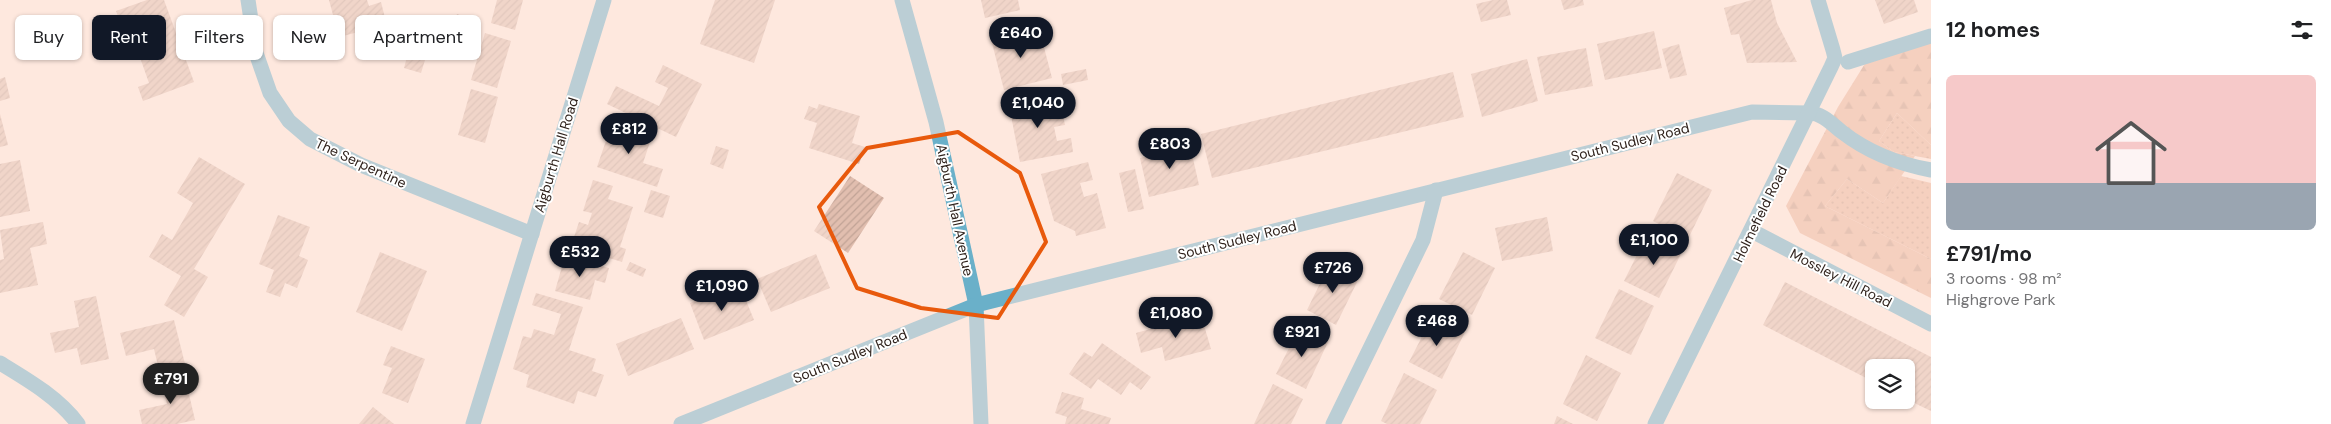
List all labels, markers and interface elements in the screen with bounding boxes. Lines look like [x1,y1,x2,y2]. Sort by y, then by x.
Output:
chip: Buy [15,15,82,60]
chip: Rent [92,15,166,60]
chip: Filters [176,15,263,60]
chip: New [273,15,345,60]
chip: Apartment [355,15,481,60]
text: 12 homes [1946,16,2040,44]
icon: filters [2288,16,2316,44]
pin: £640 [991,17,1051,59]
text: £640 [1000,22,1042,43]
pin: £1,040 [997,86,1079,129]
text: £1,040 [1012,92,1064,113]
street label: Aigburth Hall Road [530,95,582,215]
icon: home [2086,108,2176,198]
pin: £812 [599,112,659,155]
text: £812 [612,118,646,139]
street label: South Sudley Road [1569,119,1691,165]
pin: £803 [1140,128,1200,170]
text: £803 [1149,133,1191,154]
street label: The Serpentine [313,134,409,192]
street label: Aigburth Hall Avenue [932,142,978,278]
street label: Holmefield Road [1729,163,1791,265]
street label: South Sudley Road [1176,217,1298,263]
pin: £1,100 [1613,224,1695,266]
text: £1,100 [1630,229,1678,250]
pin: £532 [550,236,610,278]
text: £791/mo [1946,240,2032,268]
text: £532 [561,241,599,262]
street label: Mossley Hill Road [1787,245,1895,311]
pin: £726 [1303,252,1363,294]
text: £726 [1314,257,1352,278]
text: 3 rooms · 98 m² [1946,268,2062,289]
pin: £1,090 [681,270,763,312]
text: £1,090 [696,275,748,296]
text: Highgrove Park [1946,289,2055,310]
pin: £1,080 [1135,296,1217,339]
text: £1,080 [1150,302,1202,323]
pin: £468 [1407,304,1467,347]
text: £468 [1417,310,1457,331]
pin: £921 [1272,316,1332,358]
text: £921 [1284,321,1320,342]
street label: South Sudley Road [790,325,910,387]
map controls [1865,359,1915,409]
button: layers [1865,359,1915,409]
pin: £791 [141,362,201,405]
text: £791 [154,368,188,389]

